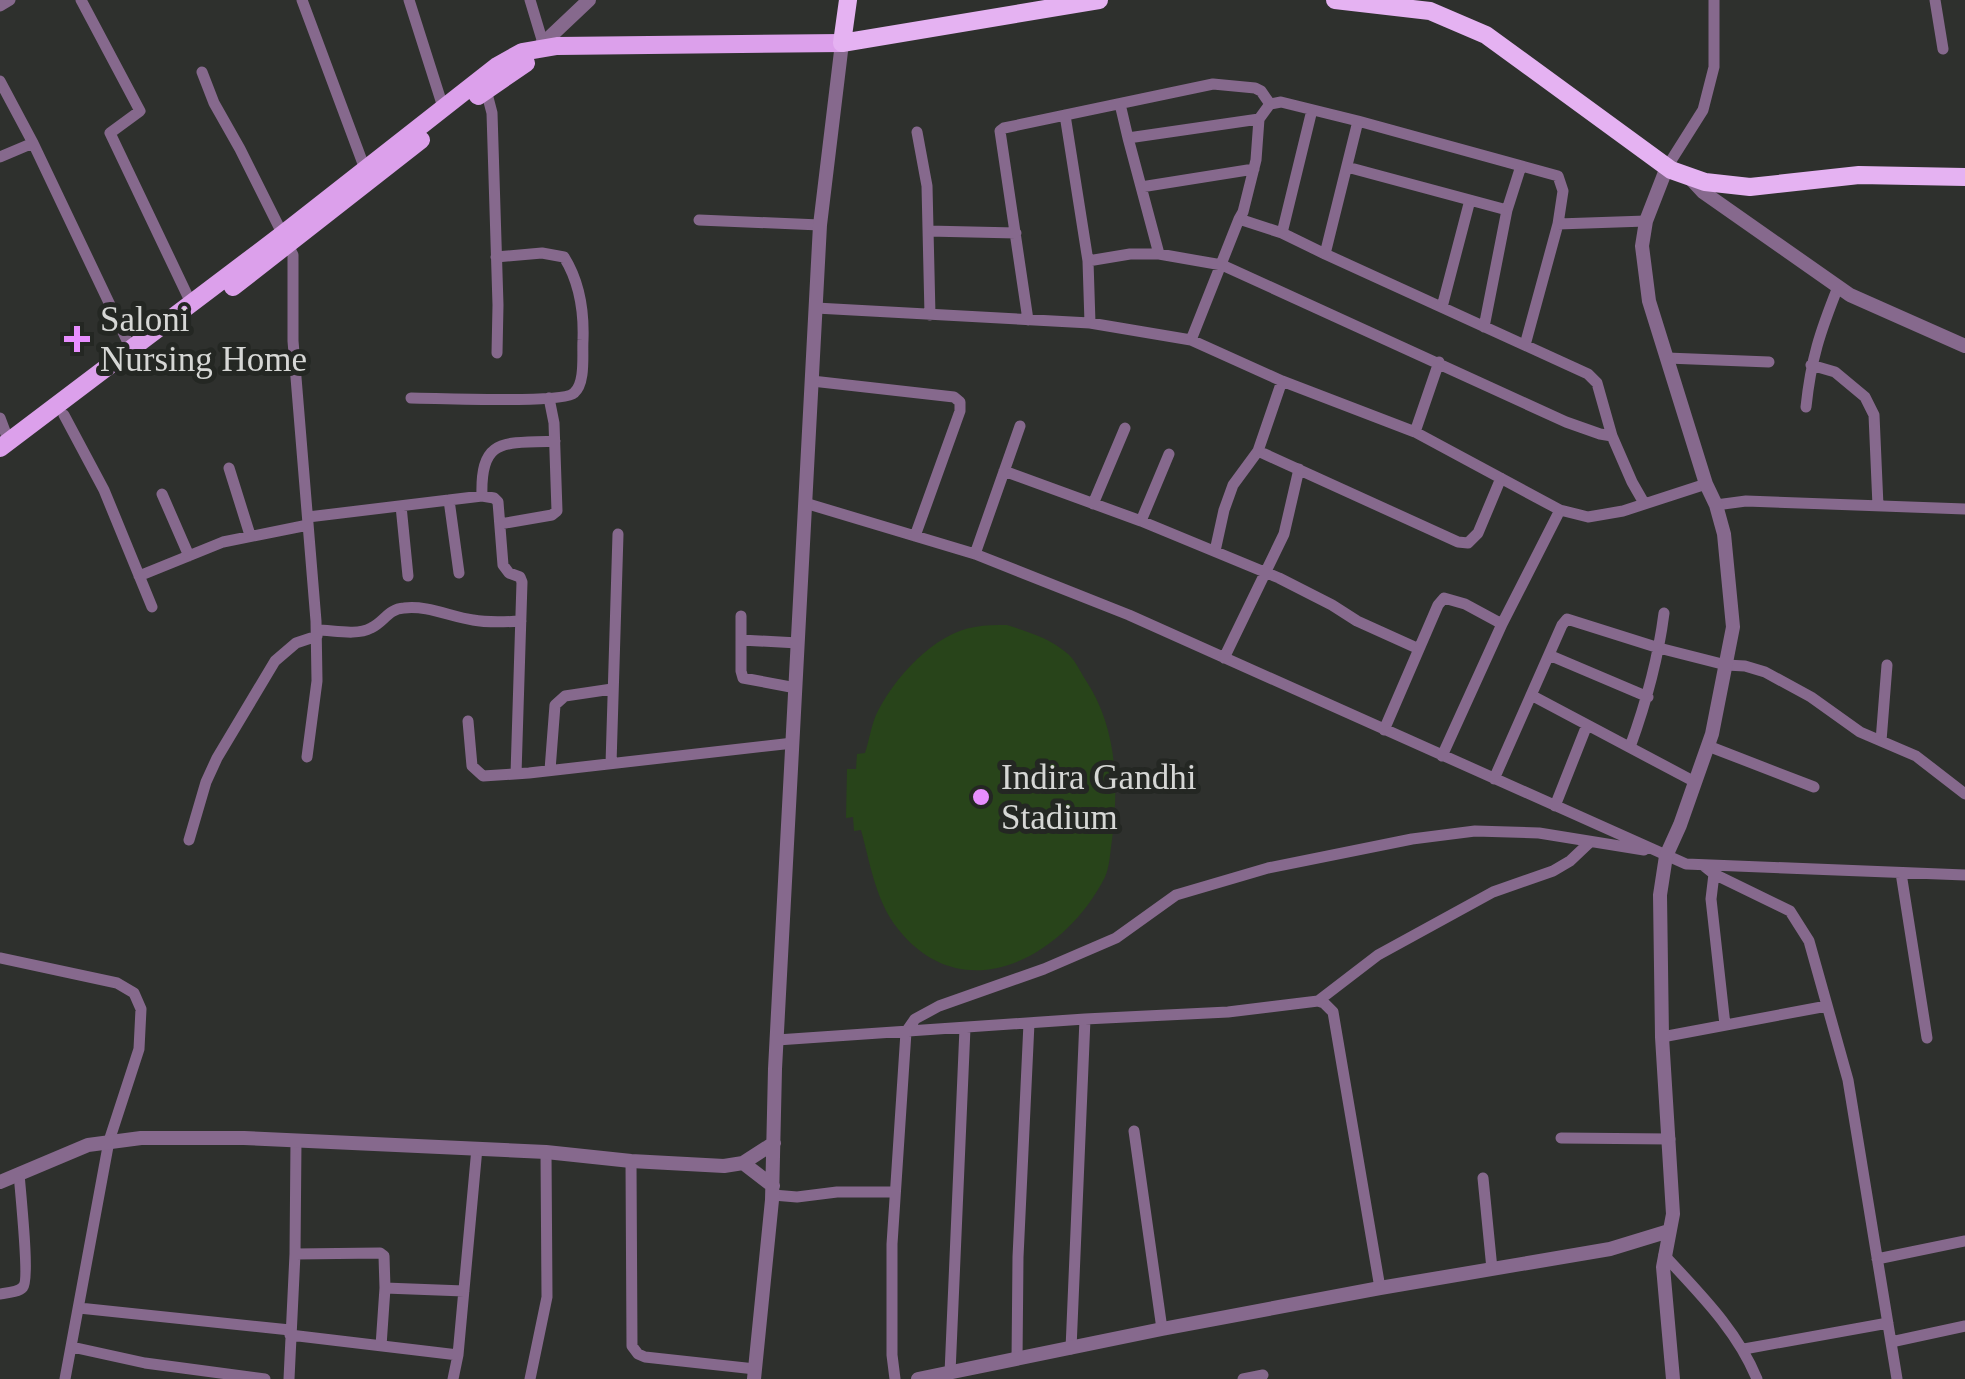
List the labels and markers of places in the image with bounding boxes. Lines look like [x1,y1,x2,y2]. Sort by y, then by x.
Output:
place label: Saloni Nursing Home [100,300,307,379]
marker: Saloni Nursing Home [64,326,90,352]
place label: Indira Gandhi Stadium [1001,758,1197,837]
marker: Indira Gandhi Stadium [970,786,992,808]

